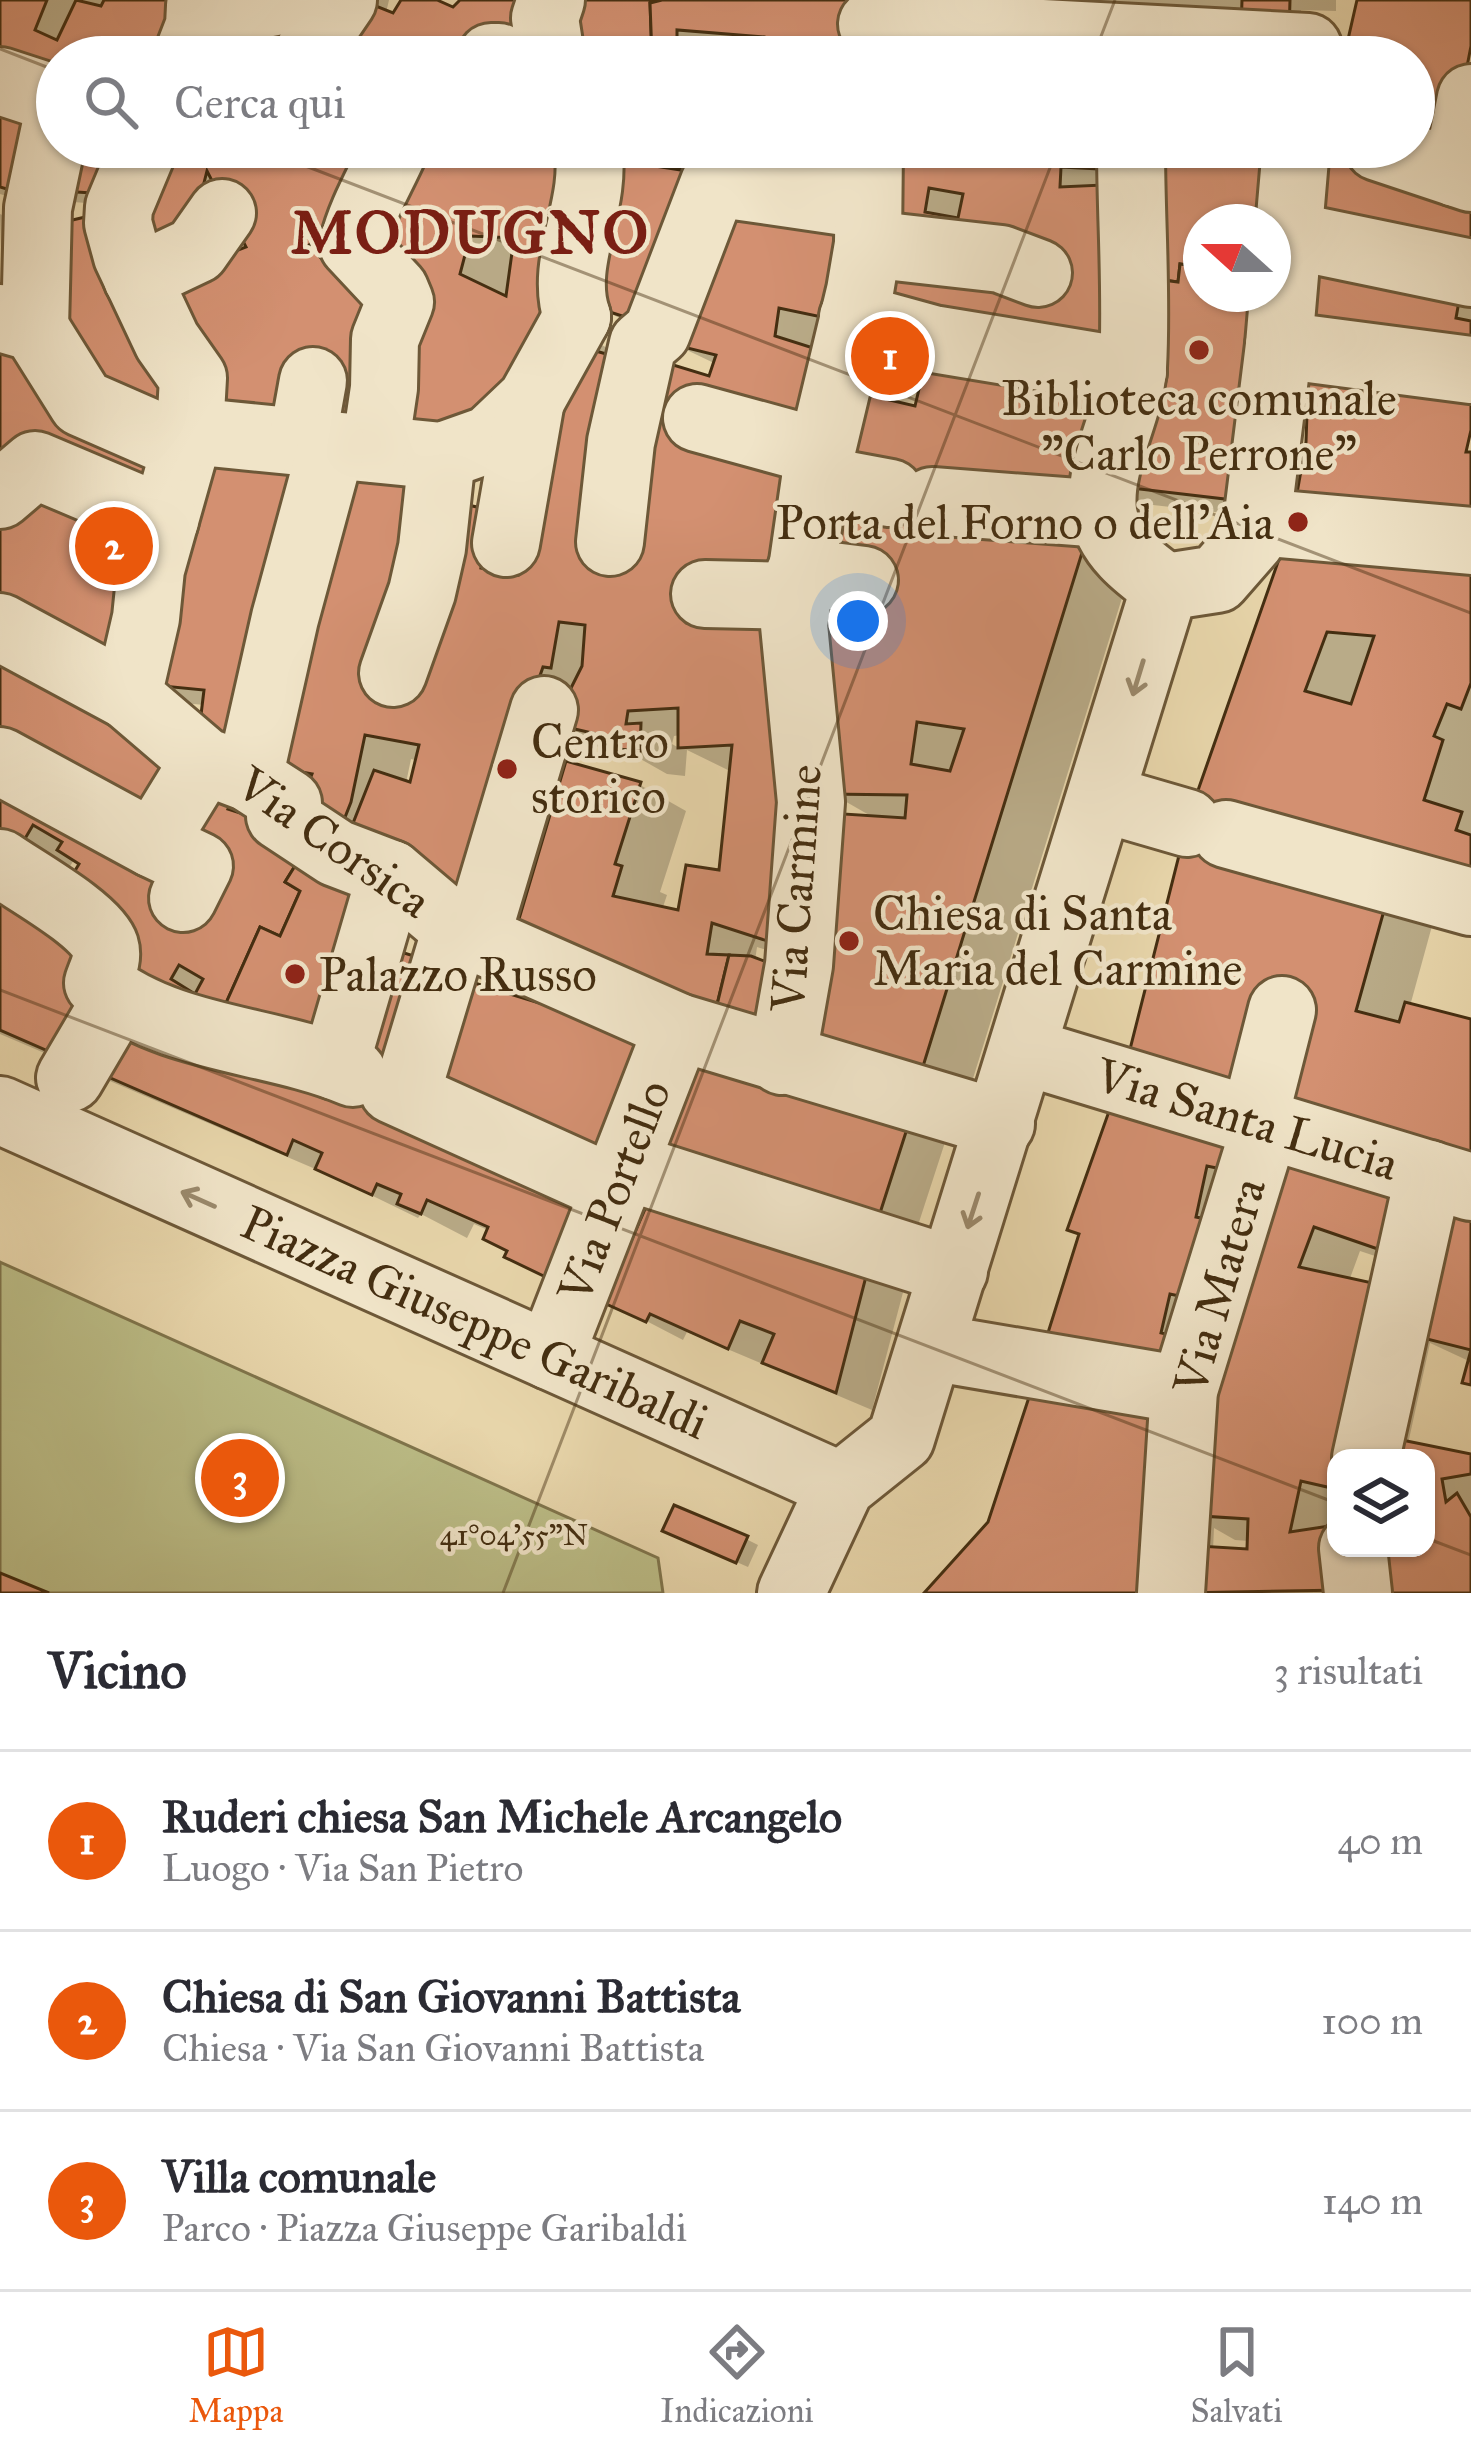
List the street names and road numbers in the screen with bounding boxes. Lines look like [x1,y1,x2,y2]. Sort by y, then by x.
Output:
street label: Via Corsica [225,753,443,931]
street label: Via Carmine [758,762,834,1015]
street label: Via Santa Lucia [1088,1045,1406,1193]
street label: Via Portello [544,1072,683,1311]
street label: Via Matera [1160,1170,1278,1402]
street label: Piazza Giuseppe Garibaldi [232,1192,718,1452]

